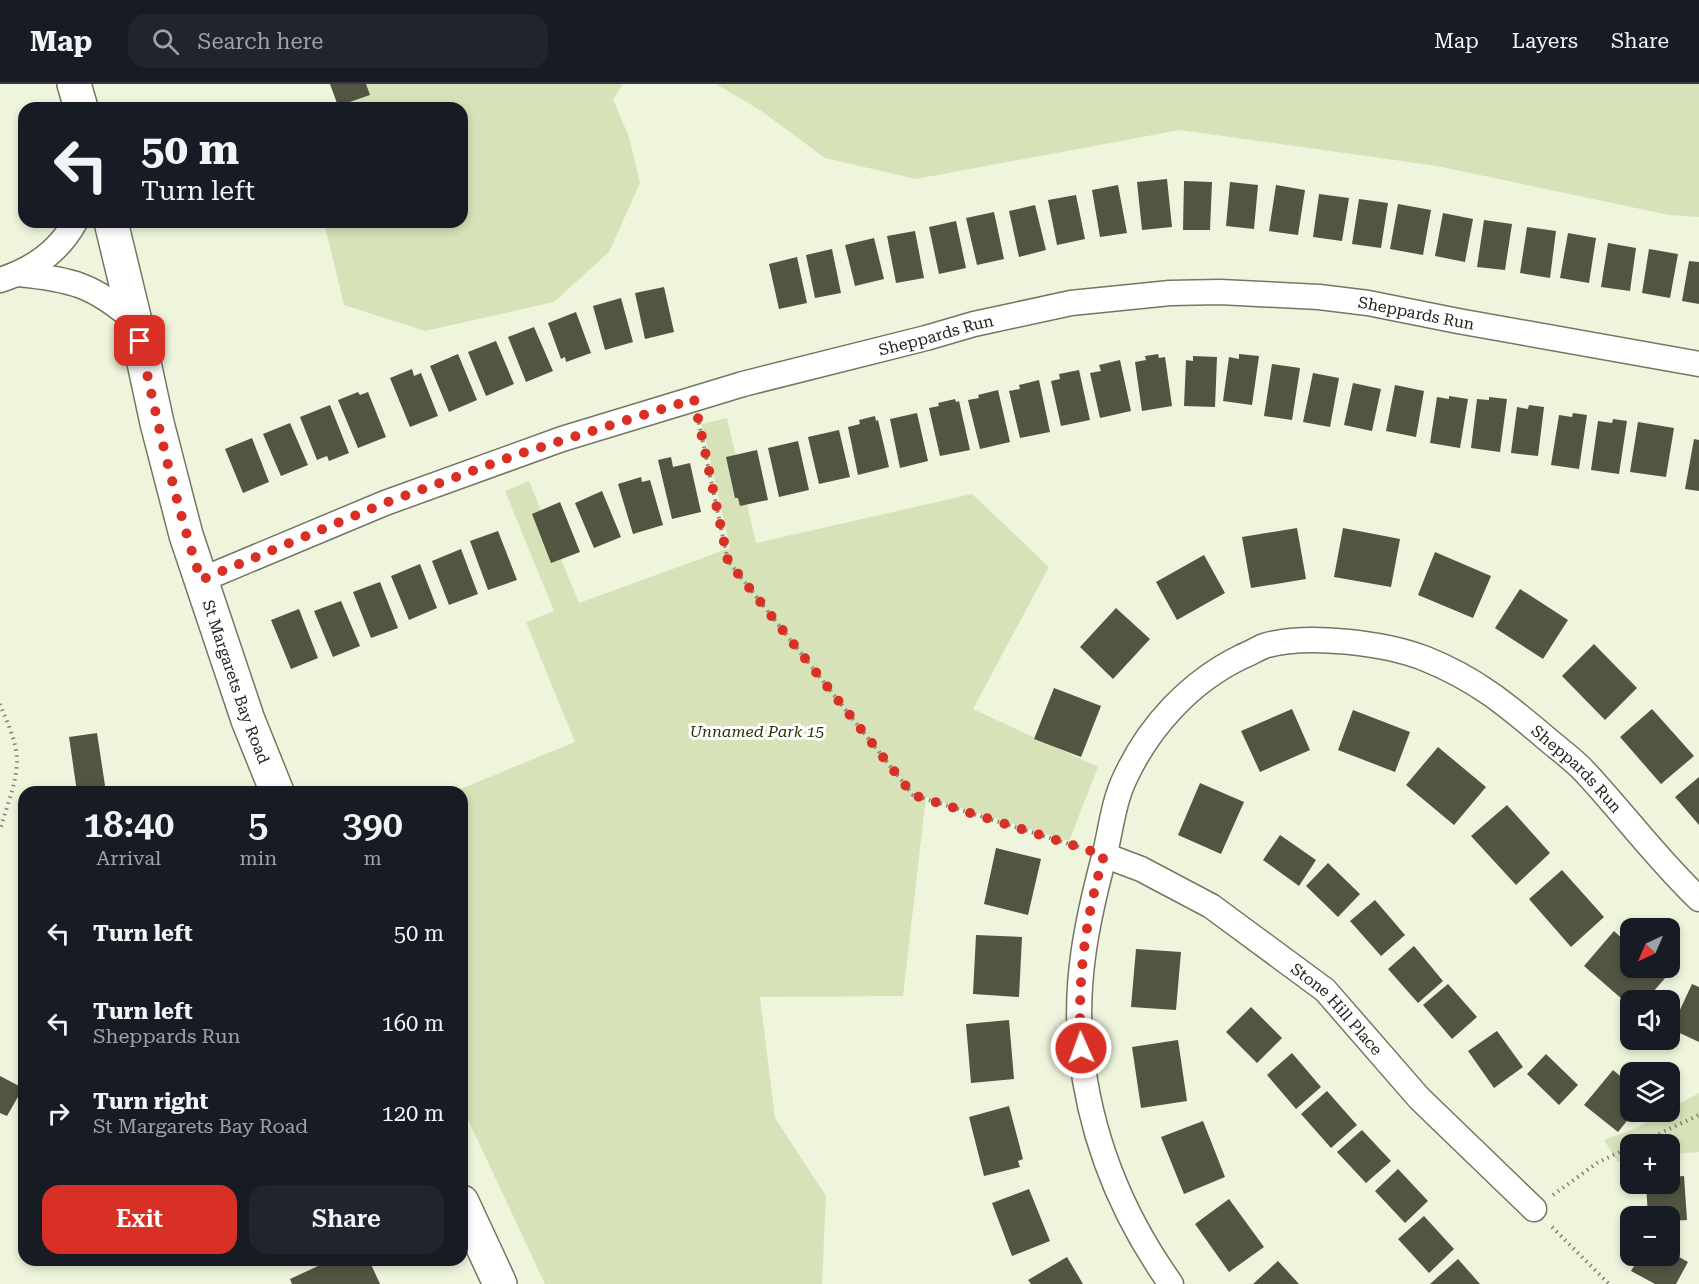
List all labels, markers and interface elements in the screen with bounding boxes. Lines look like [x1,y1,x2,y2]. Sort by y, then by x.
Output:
search box [128,14,548,68]
text: Map [30,25,92,58]
icon: search [149,25,182,58]
text: Search here [197,29,323,54]
text: Map [1434,29,1479,53]
text: Layers [1512,29,1578,53]
text: Share [1611,29,1669,53]
text: 50 m [141,125,239,174]
icon: left [42,126,120,204]
text: Turn left [141,175,255,207]
street label: Sheppards Run [1357,293,1476,334]
street label: Sheppards Run [877,311,995,360]
pin [114,315,165,366]
icon: arrive [123,324,156,357]
street label: St Margarets Bay Road [198,598,274,766]
street label: Sheppards Run [1527,721,1626,817]
park label: Unnamed Park 15 [690,722,824,741]
text: 18:40 [83,804,174,846]
text: 5 [248,804,268,846]
text: 390 [342,804,403,846]
text: Arrival [96,846,161,870]
text: min [240,846,277,870]
text: m [363,846,382,870]
icon: left [42,917,75,950]
north arrow [1620,918,1680,978]
map controls [1620,918,1680,1266]
text: Turn left [93,921,193,946]
text: 50 m [394,921,444,946]
street label: Stone Hill Place [1287,959,1386,1059]
button: sound [1620,990,1680,1050]
text: Turn left [93,999,193,1024]
icon: left [42,1007,75,1040]
text: 160 m [381,1011,444,1036]
position arrow [1049,1016,1113,1080]
text: Sheppards Run [93,1024,240,1048]
button: layers [1620,1062,1680,1122]
text: Turn right [93,1089,208,1114]
icon: right [42,1097,75,1130]
text: 120 m [381,1101,444,1126]
text: St Margarets Bay Road [93,1114,308,1138]
button: + [1620,1134,1680,1194]
button: Exit [42,1185,237,1254]
button: Share [249,1185,444,1254]
button: − [1620,1206,1680,1266]

